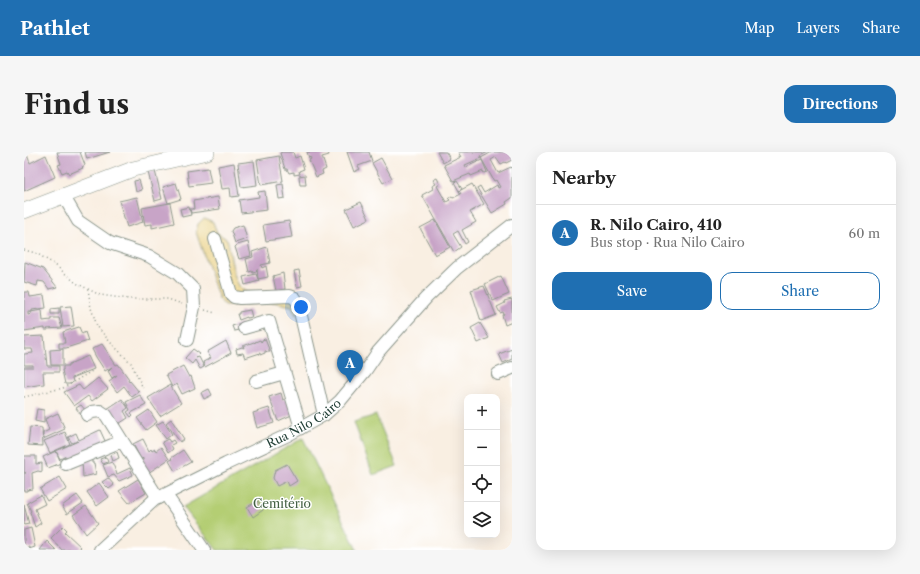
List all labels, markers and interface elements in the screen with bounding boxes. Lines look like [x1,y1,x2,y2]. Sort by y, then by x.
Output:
text: Pathlet [20,17,90,40]
text: Map [744,19,774,37]
text: Layers [796,19,840,37]
text: Share [862,19,900,37]
button: Directions [784,85,896,123]
text: Find us [24,87,129,121]
text: Nearby [552,168,616,188]
text: R. Nilo Cairo, 410 [590,215,722,234]
text: A [560,225,570,241]
text: 60 m [849,225,880,241]
text: Bus stop · Rua Nilo Cairo [590,234,745,250]
button: Save [552,272,712,310]
button: Share [720,272,880,310]
your location [291,297,311,317]
pin: A [337,350,363,383]
map controls [464,394,500,538]
button: + [464,394,500,430]
street label: Rua Nilo Cairo [264,395,344,451]
button: − [464,430,500,466]
button: locate [464,466,500,502]
park label: Cemitério [253,496,311,511]
button: layers [464,502,500,538]

